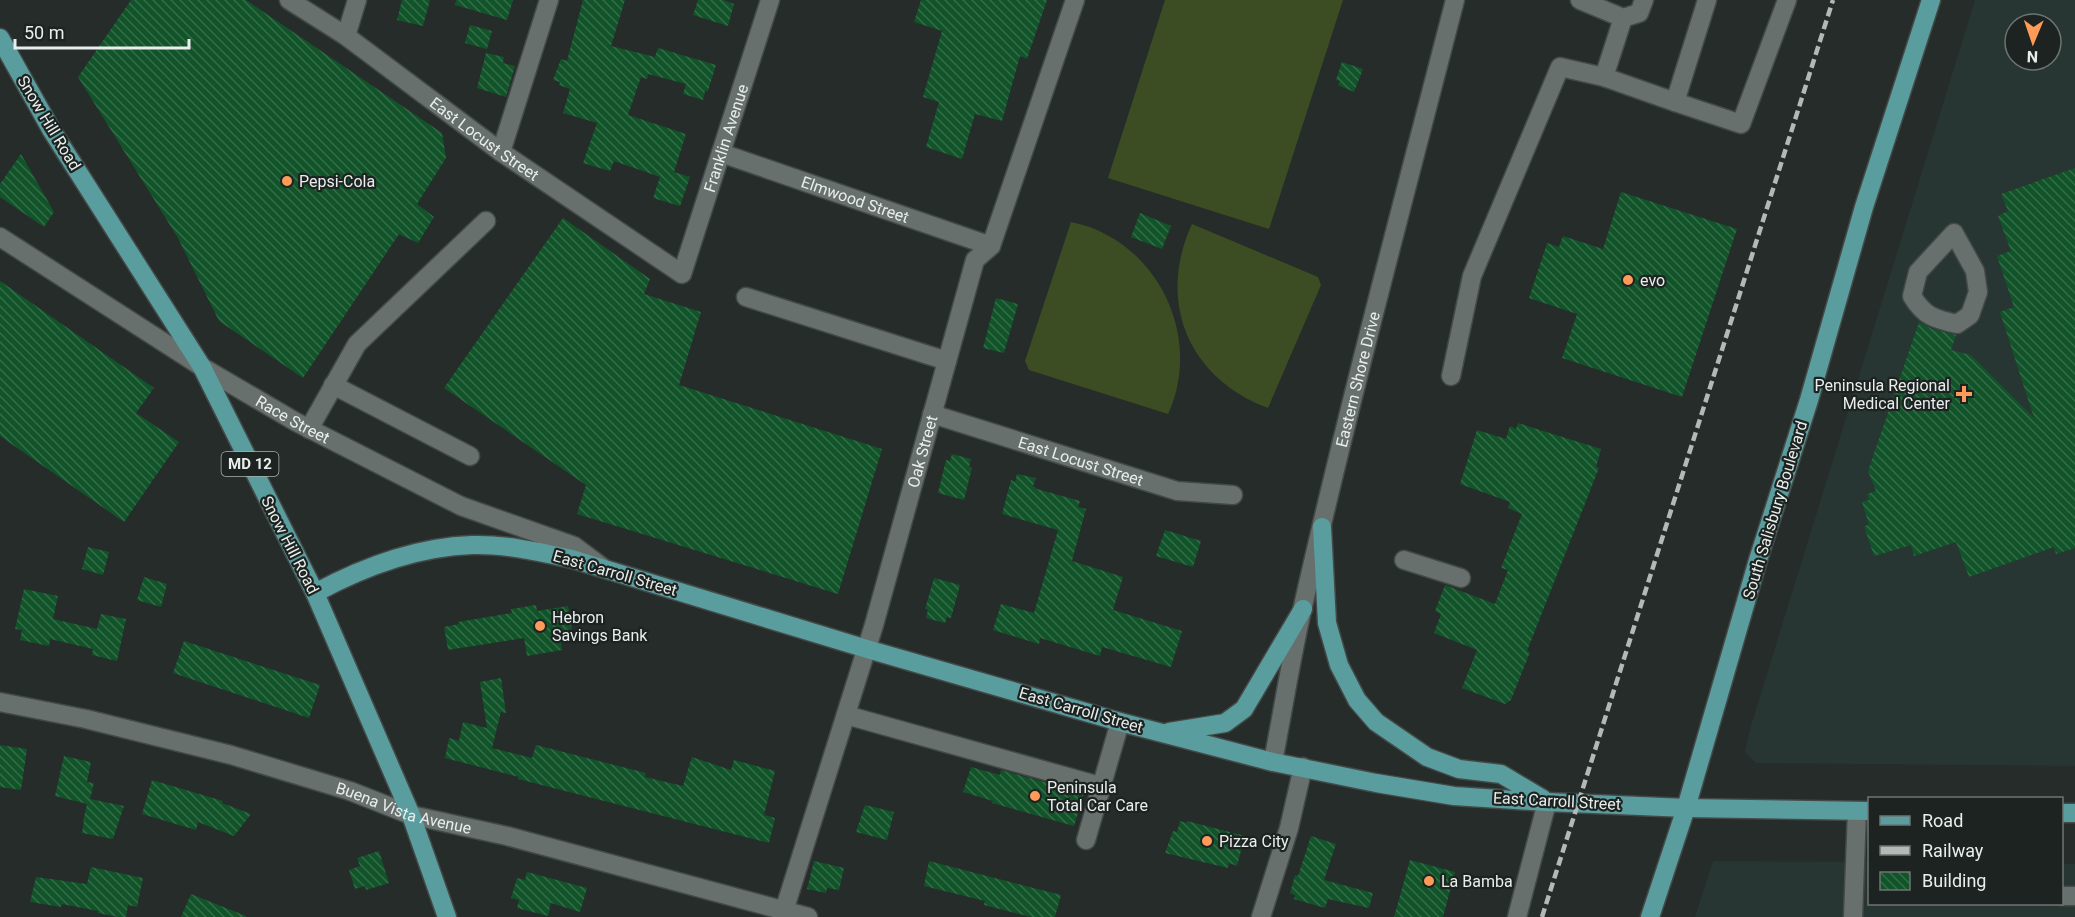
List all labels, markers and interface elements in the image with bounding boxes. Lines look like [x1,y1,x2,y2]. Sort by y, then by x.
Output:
scale bar [15,12,189,50]
north arrow [2003,12,2063,72]
text: 50 m [24,22,64,43]
text: N [2027,47,2038,66]
street label: Snow Hill Road [13,72,85,174]
street label: Franklin Avenue [699,82,752,195]
street label: East Locust Street [426,93,543,184]
place label: Pepsi-Cola [299,172,375,191]
street label: Elmwood Street [799,172,912,227]
marker: Pepsi-Cola [280,174,294,188]
place label: evo [1640,271,1665,290]
marker: evo [1621,273,1635,287]
street label: Eastern Shore Drive [1331,310,1384,449]
place label: Peninsula Regional Medical Center [1815,376,1951,413]
marker: Peninsula Regional Medical Center [1955,385,1973,403]
street label: Race Street [252,391,333,447]
street label: Oak Street [903,413,941,490]
street label: South Salisbury Boulevard [1739,419,1811,601]
street label: East Locust Street [1016,432,1146,489]
road number: MD 12 [222,452,278,476]
street label: Snow Hill Road [257,493,323,597]
street label: East Carroll Street [551,546,679,600]
place label: Hebron Savings Bank [552,608,648,645]
marker: Hebron Savings Bank [533,619,547,633]
street label: East Carroll Street [1017,683,1145,737]
street label: Buena Vista Avenue [334,778,473,837]
place label: Peninsula Total Car Care [1047,778,1148,815]
street label: East Carroll Street [1493,788,1621,814]
marker: Peninsula Total Car Care [1028,789,1042,803]
legend [1868,797,2063,905]
text: Road [1922,810,1963,831]
place label: Pizza City [1219,832,1289,851]
marker: Pizza City [1200,834,1214,848]
text: Railway [1922,840,1984,861]
text: Building [1922,870,1986,891]
place label: La Bamba [1441,872,1513,891]
marker: La Bamba [1422,874,1436,888]

